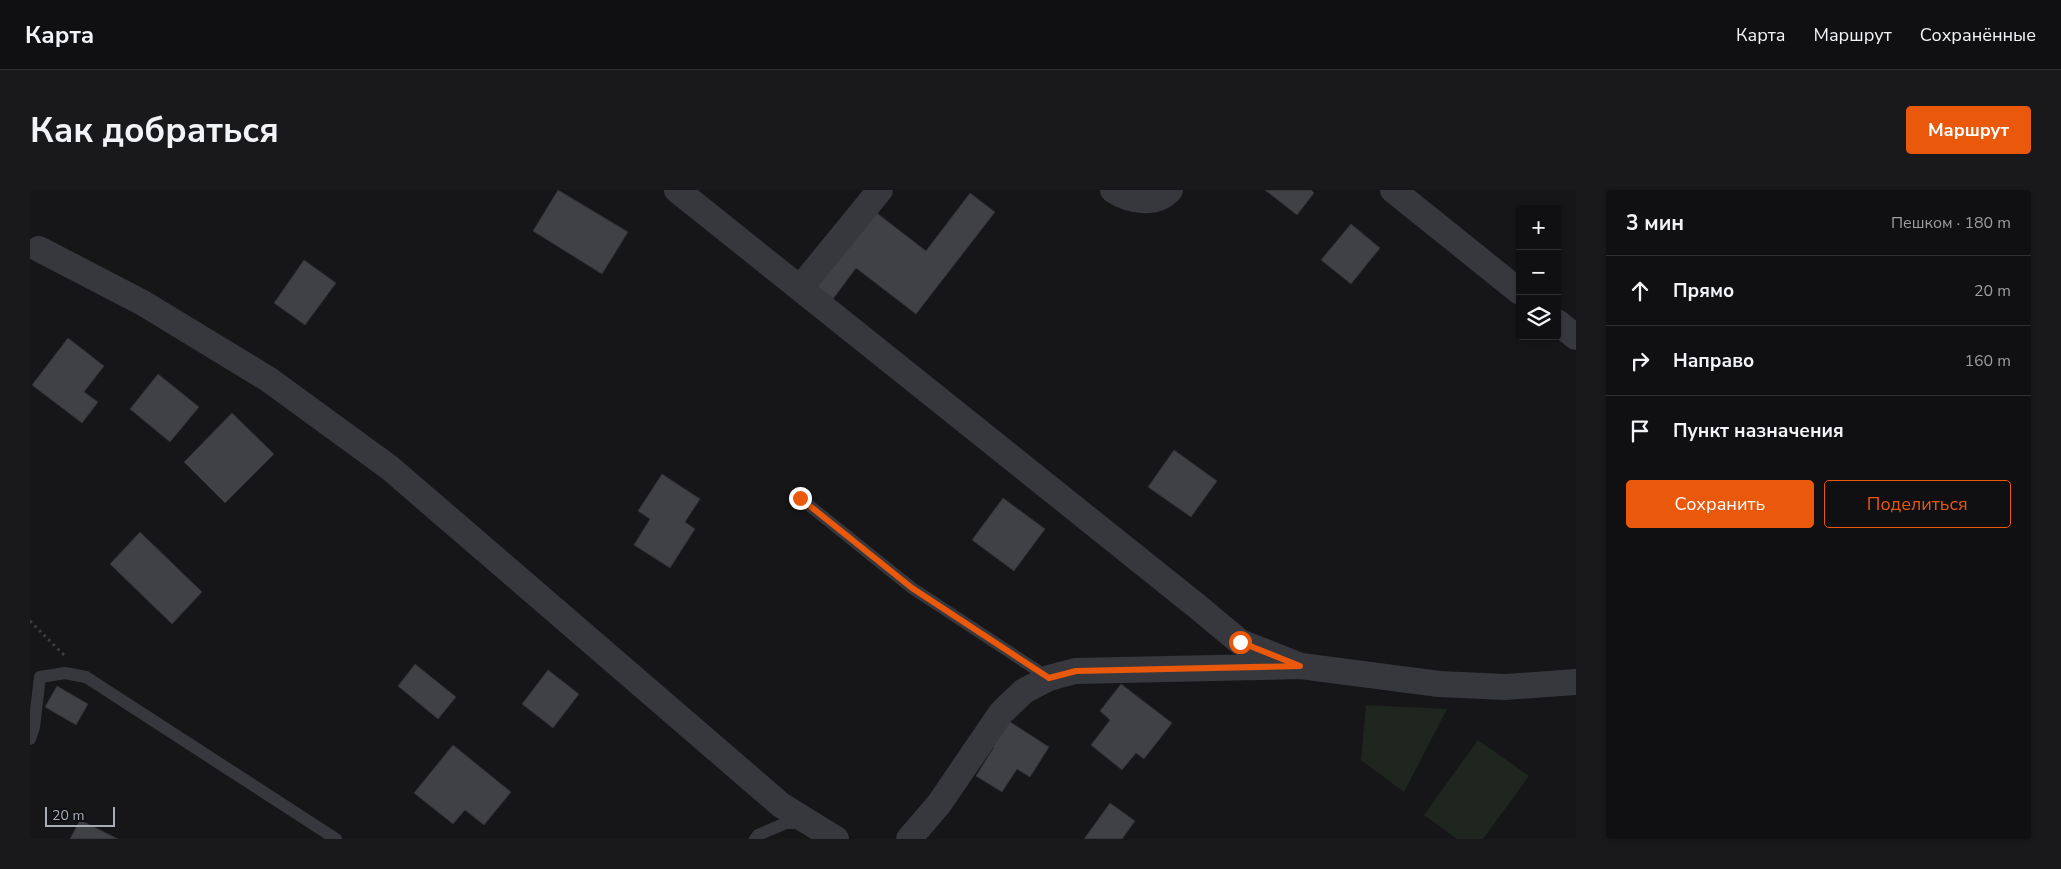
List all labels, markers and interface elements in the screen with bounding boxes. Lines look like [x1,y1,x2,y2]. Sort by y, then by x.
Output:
text: Карта [25,19,94,51]
text: Карта [1736,23,1786,47]
text: Маршрут [1814,23,1892,47]
text: Сохранённые [1920,23,2036,47]
button: Маршрут [1906,106,2031,154]
text: Как добраться [30,107,279,154]
map controls [1516,205,1561,340]
button: + [1516,205,1561,250]
text: 3 мин [1626,209,1684,237]
text: Пешком · 180 m [1891,212,2011,234]
button: − [1516,250,1561,295]
icon: ahead [1626,277,1654,305]
text: Прямо [1673,278,1734,304]
text: 20 m [1974,280,2011,302]
button: layers [1516,295,1561,340]
icon: right [1626,347,1654,375]
text: Направо [1673,348,1754,374]
text: 160 m [1964,350,2011,372]
icon: arrive [1626,417,1654,445]
text: Пункт назначения [1673,418,1844,444]
button: Сохранить [1626,480,1814,528]
button: Поделиться [1824,480,2011,528]
route end [789,487,812,510]
route start [1229,631,1252,654]
scale bar [45,804,115,827]
text: 20 m [52,806,84,825]

